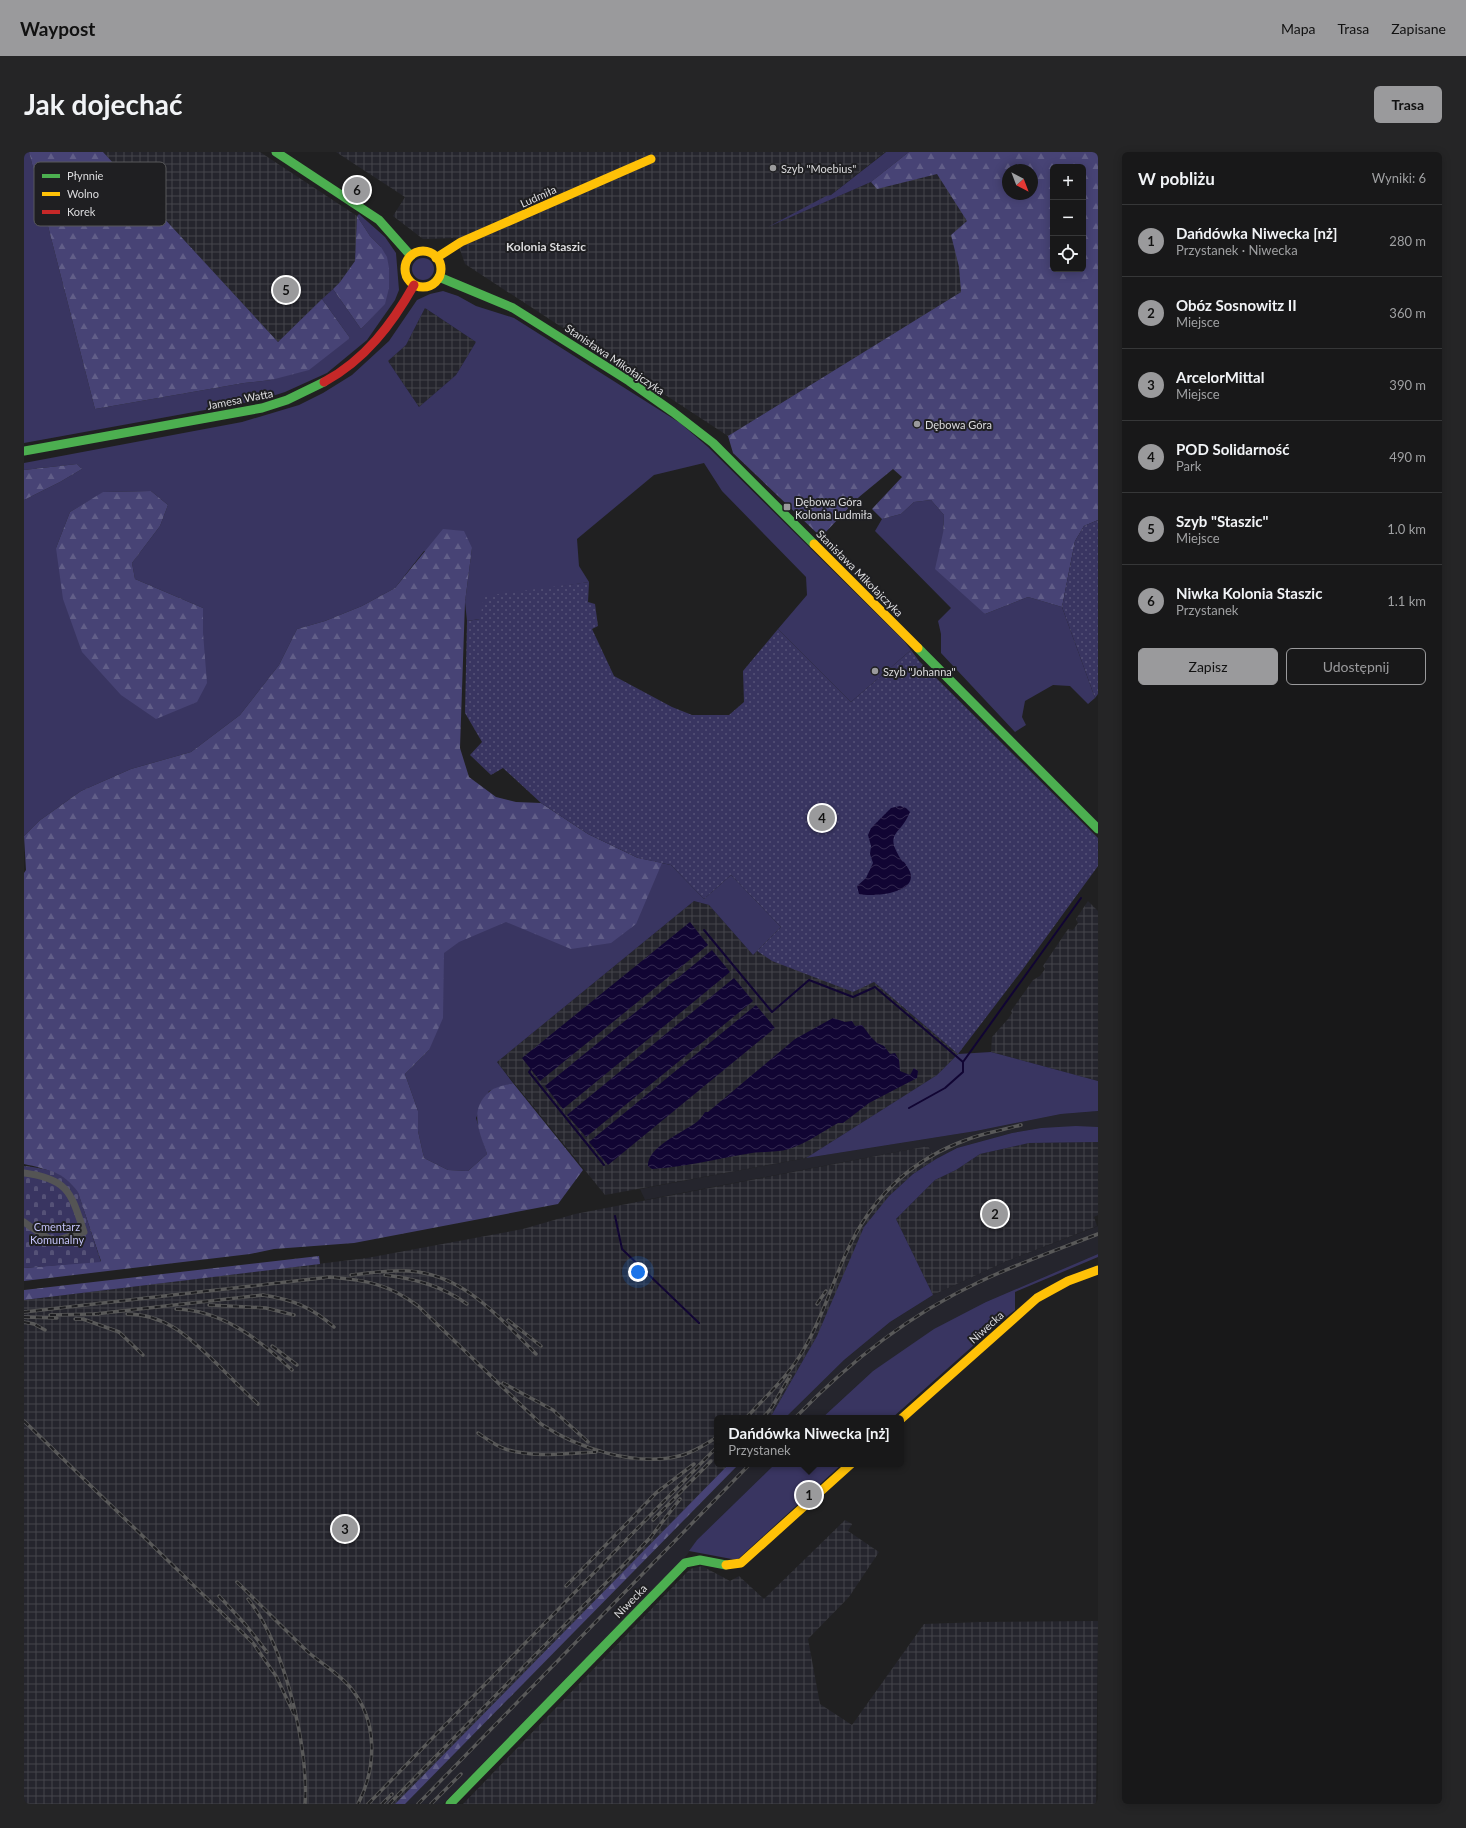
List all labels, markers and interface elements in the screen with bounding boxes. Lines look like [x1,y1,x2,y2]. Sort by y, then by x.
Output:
text: Waypost [20,17,95,40]
text: Mapa [1281,20,1316,37]
text: Trasa [1338,20,1369,37]
text: Zapisane [1391,20,1446,37]
button: Trasa [1374,86,1442,123]
text: Jak dojechać [24,87,183,121]
legend [34,162,166,226]
place label: Szyb "Moebius" [781,162,856,175]
marker: Szyb "Moebius" [768,163,778,173]
north arrow [1002,164,1038,200]
map controls [1050,164,1086,272]
button: + [1050,164,1086,200]
text: W pobliżu [1138,168,1215,189]
text: Płynnie [67,169,104,182]
text: Wyniki: 6 [1372,170,1426,186]
pin: 6 [344,175,370,205]
street label: Ludmiła [518,182,558,210]
text: Wolno [67,187,99,200]
button: − [1050,200,1086,236]
text: Korek [67,205,96,218]
text: Dańdówka Niwecka [nż] [1176,224,1337,242]
text: 1 [1147,233,1155,249]
text: 280 m [1389,233,1426,249]
button: locate [1050,236,1086,272]
district label: Kolonia Staszic [506,239,586,254]
text: Przystanek · Niwecka [1176,242,1298,258]
pin: 5 [273,275,299,305]
text: Obóz Sosnowitz II [1176,296,1297,314]
text: 2 [1147,305,1155,321]
text: 360 m [1389,305,1426,321]
text: Miejsce [1176,314,1220,330]
street label: Stanisława Mikołajczyka [563,321,667,397]
text: ArcelorMittal [1176,368,1264,386]
text: 3 [1147,377,1155,393]
text: 390 m [1389,377,1426,393]
street label: Jamesa Watta [206,386,274,412]
text: Miejsce [1176,386,1220,402]
place label: Dębowa Góra [925,418,992,431]
marker: Dębowa Góra [912,419,922,429]
text: POD Solidarność [1176,440,1289,458]
text: 4 [1147,449,1155,465]
text: 490 m [1389,449,1426,465]
text: Park [1176,458,1201,474]
place label: Dębowa Góra Kolonia Ludmiła [795,495,872,521]
marker: Dębowa Góra Kolonia Ludmiła [782,502,792,512]
text: Szyb "Staszic" [1176,512,1268,530]
text: 5 [1147,521,1155,537]
text: 1.0 km [1387,521,1426,537]
street label: Stanisława Mikołajczyka [814,527,906,619]
text: Miejsce [1176,530,1220,546]
text: Niwka Kolonia Staszic [1176,584,1322,602]
text: 6 [1147,593,1155,609]
text: 1.1 km [1387,593,1426,609]
text: Przystanek [1176,602,1238,618]
button: Zapisz [1138,648,1278,685]
button: Udostępnij [1286,648,1426,685]
place label: Szyb "Johanna" [883,665,956,678]
marker: Szyb "Johanna" [870,666,880,676]
pin: 4 [809,803,835,833]
pin: 2 [982,1199,1008,1229]
park label: Cmentarz Komunalny [30,1220,84,1246]
your location [628,1262,648,1282]
street label: Niwecka [966,1308,1006,1346]
popup [714,1415,904,1467]
text: Dańdówka Niwecka [nż] [728,1424,890,1442]
text: Przystanek [728,1442,791,1458]
pin: 1 [796,1480,822,1510]
pin: 3 [332,1514,358,1544]
street label: Niwecka [611,1582,649,1620]

